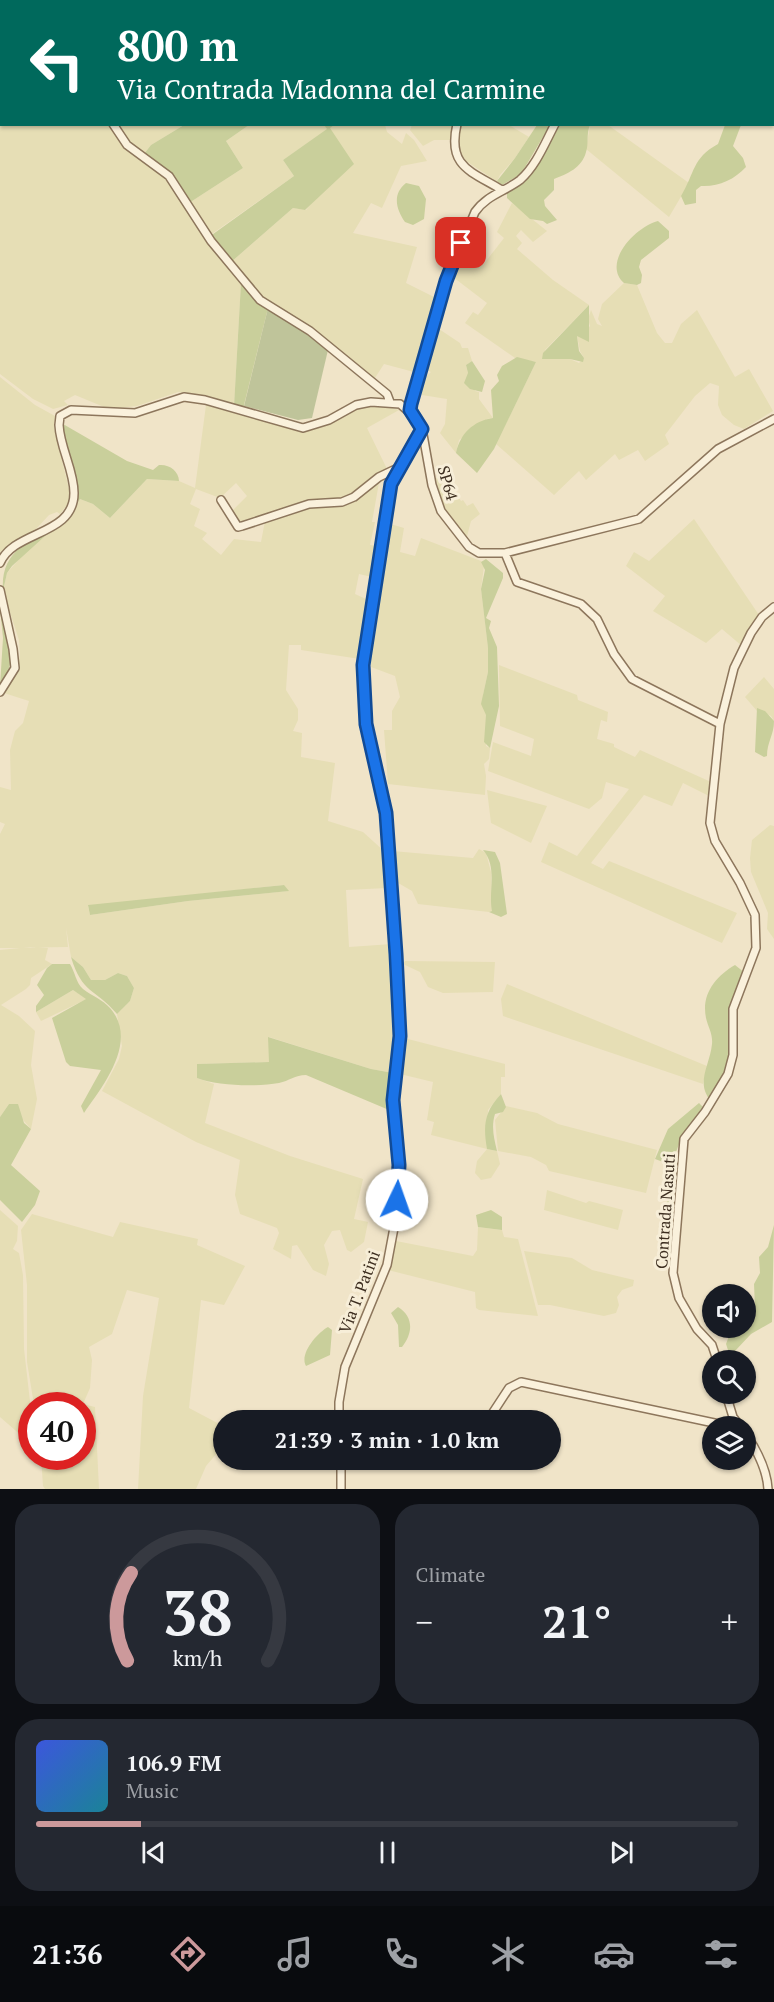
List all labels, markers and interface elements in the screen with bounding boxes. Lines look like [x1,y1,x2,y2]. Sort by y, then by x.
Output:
text: 800 m [117,17,238,73]
icon: left [18,24,96,102]
text: Via Contrada Madonna del Carmine [117,71,546,107]
pin [435,217,486,268]
icon: arrive [444,226,477,259]
street label: SP64 [433,463,464,503]
street label: Contrada Nasuti [650,1152,680,1270]
position arrow [365,1168,429,1232]
street label: Via T. Patini [333,1247,385,1337]
map controls [702,1284,756,1470]
button: sound [702,1284,756,1338]
button: search [702,1350,756,1404]
speed limit sign: 40 [18,1392,96,1470]
button: layers [702,1416,756,1470]
text: 21:39 · 3 min · 1.0 km [275,1425,499,1454]
text: Climate [416,1561,485,1588]
text: 38 [162,1570,233,1653]
text: 21° [542,1591,611,1651]
text: − [416,1600,433,1643]
text: + [720,1600,738,1643]
text: km/h [172,1644,222,1672]
text: 106.9 FM [126,1748,221,1777]
text: Music [126,1777,179,1804]
icon: previous [137,1836,170,1869]
icon: pause [371,1836,404,1869]
icon: next [605,1836,638,1869]
icon: directions [167,1933,209,1975]
icon: music [274,1933,316,1975]
icon: phone [380,1933,422,1975]
icon: climate [487,1933,529,1975]
icon: car [593,1933,635,1975]
icon: filters [700,1933,742,1975]
text: 21:36 [32,1936,103,1972]

